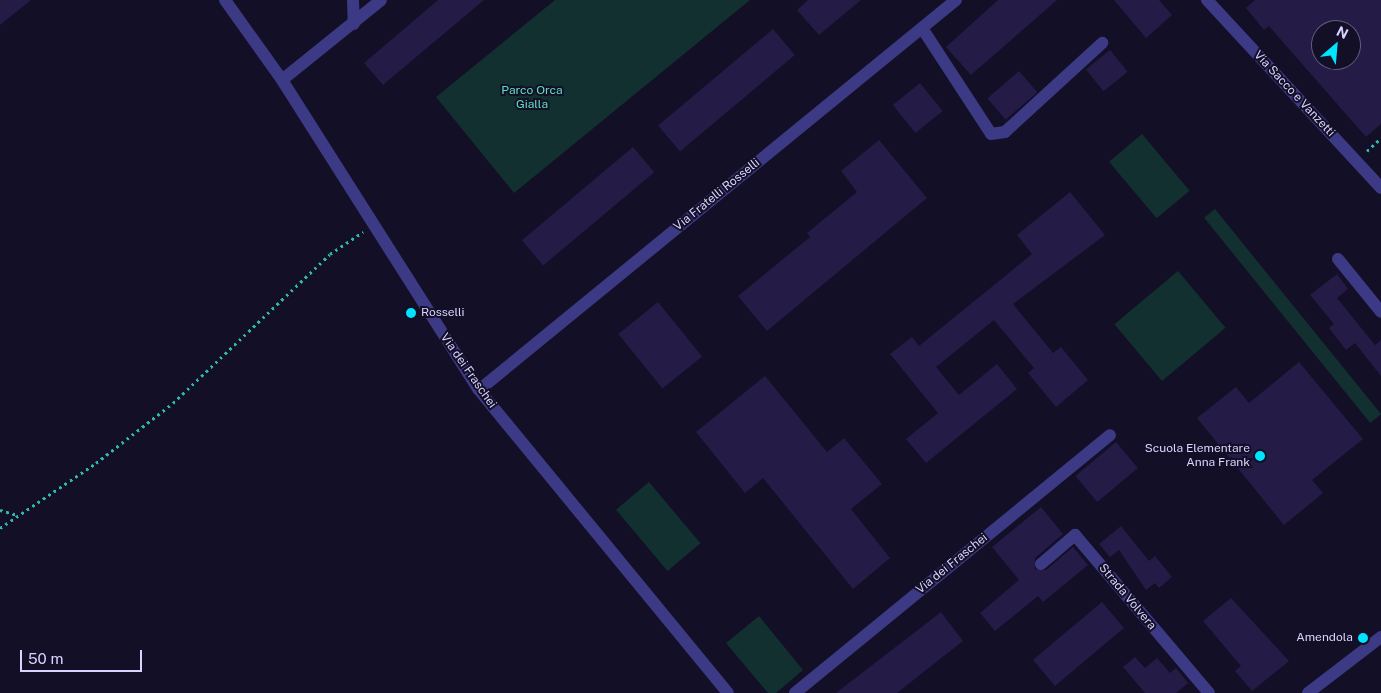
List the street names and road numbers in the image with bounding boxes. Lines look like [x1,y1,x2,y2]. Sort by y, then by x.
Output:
street label: Via Sacco e Vanzetti [1250,48,1338,140]
street label: Via Fratelli Rosselli [671,156,763,234]
street label: Via dei Fraschei [437,331,499,411]
street label: Via dei Fraschei [913,531,991,597]
street label: Strada Volvera [1095,561,1159,633]

